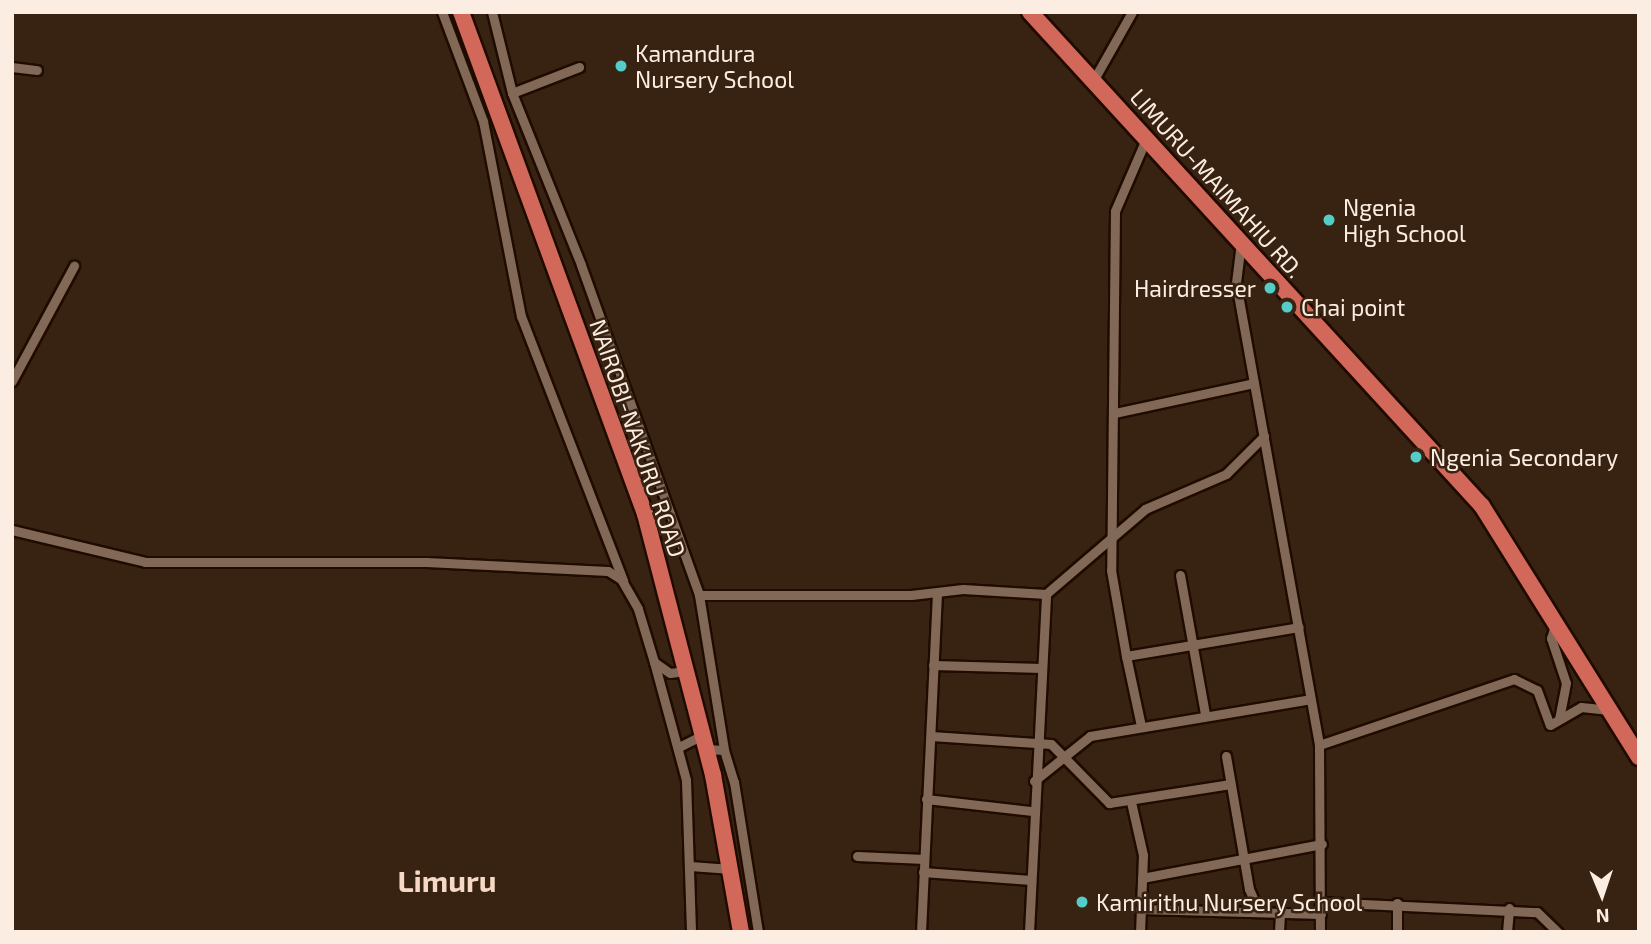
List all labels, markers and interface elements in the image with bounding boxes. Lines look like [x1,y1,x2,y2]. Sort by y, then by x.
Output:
place label: Kamandura Nursery School [635,39,795,93]
marker: Kamandura Nursery School [613,58,629,74]
street label: LIMURU-MAIMAHIU RD. [1125,83,1309,283]
place label: Ngenia High School [1343,193,1466,247]
marker: Ngenia High School [1321,212,1337,228]
place label: Hairdresser [1134,274,1256,302]
marker: Hairdresser [1262,280,1278,296]
place label: Chai point [1301,293,1405,321]
marker: Chai point [1279,299,1295,315]
street label: NAIROBI-NAKURU ROAD [584,315,692,561]
place label: Ngenia Secondary [1430,443,1618,471]
marker: Ngenia Secondary [1408,449,1424,465]
north arrow [1567,860,1637,930]
district label: Limuru [397,862,497,898]
place label: Kamirithu Nursery School [1096,888,1363,916]
marker: Kamirithu Nursery School [1074,894,1090,910]
text: N [1595,905,1610,928]

